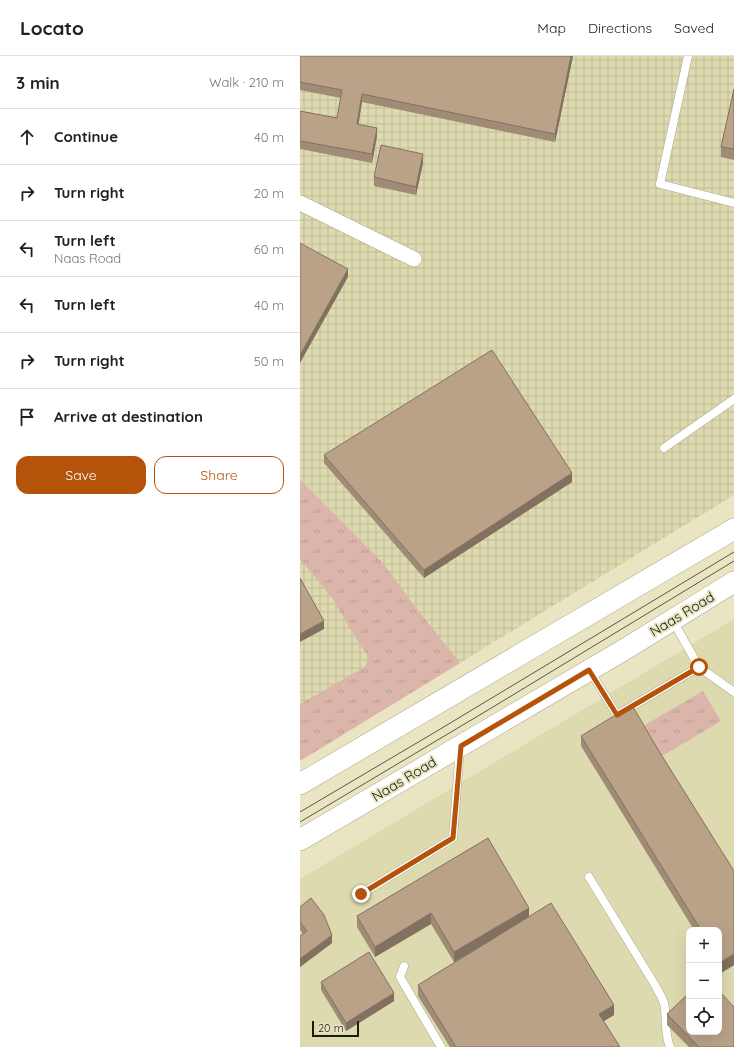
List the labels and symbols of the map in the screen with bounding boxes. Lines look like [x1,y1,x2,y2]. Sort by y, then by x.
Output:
street label: Naas Road [646,588,718,640]
route start [690,658,708,676]
street label: Naas Road [368,753,440,805]
route end [352,885,370,903]
scale bar [312,1019,359,1038]

